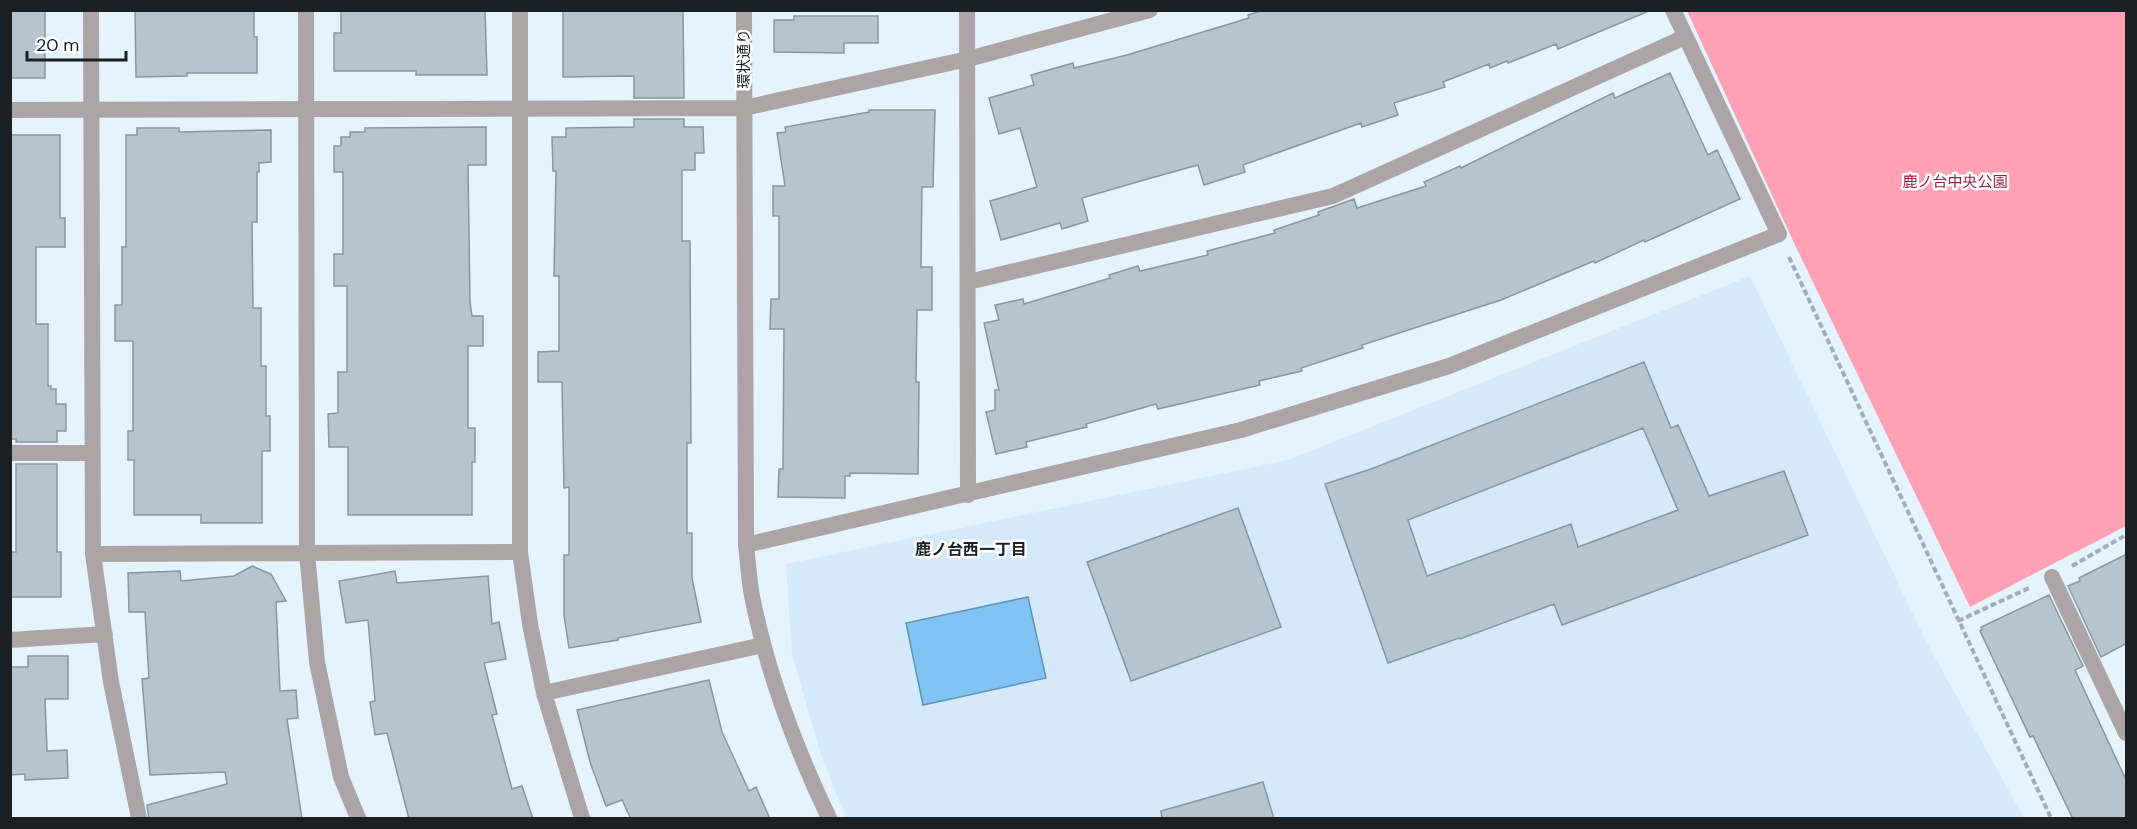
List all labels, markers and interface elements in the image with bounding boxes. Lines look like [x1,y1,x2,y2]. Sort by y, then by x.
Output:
scale bar [27,24,126,62]
street label: 環状通り [734,29,754,89]
text: 20 m [36,33,79,57]
park label: 鹿ノ台中央公園 [1902,172,2008,192]
district label: 鹿ノ台西一丁目 [915,539,1027,560]

